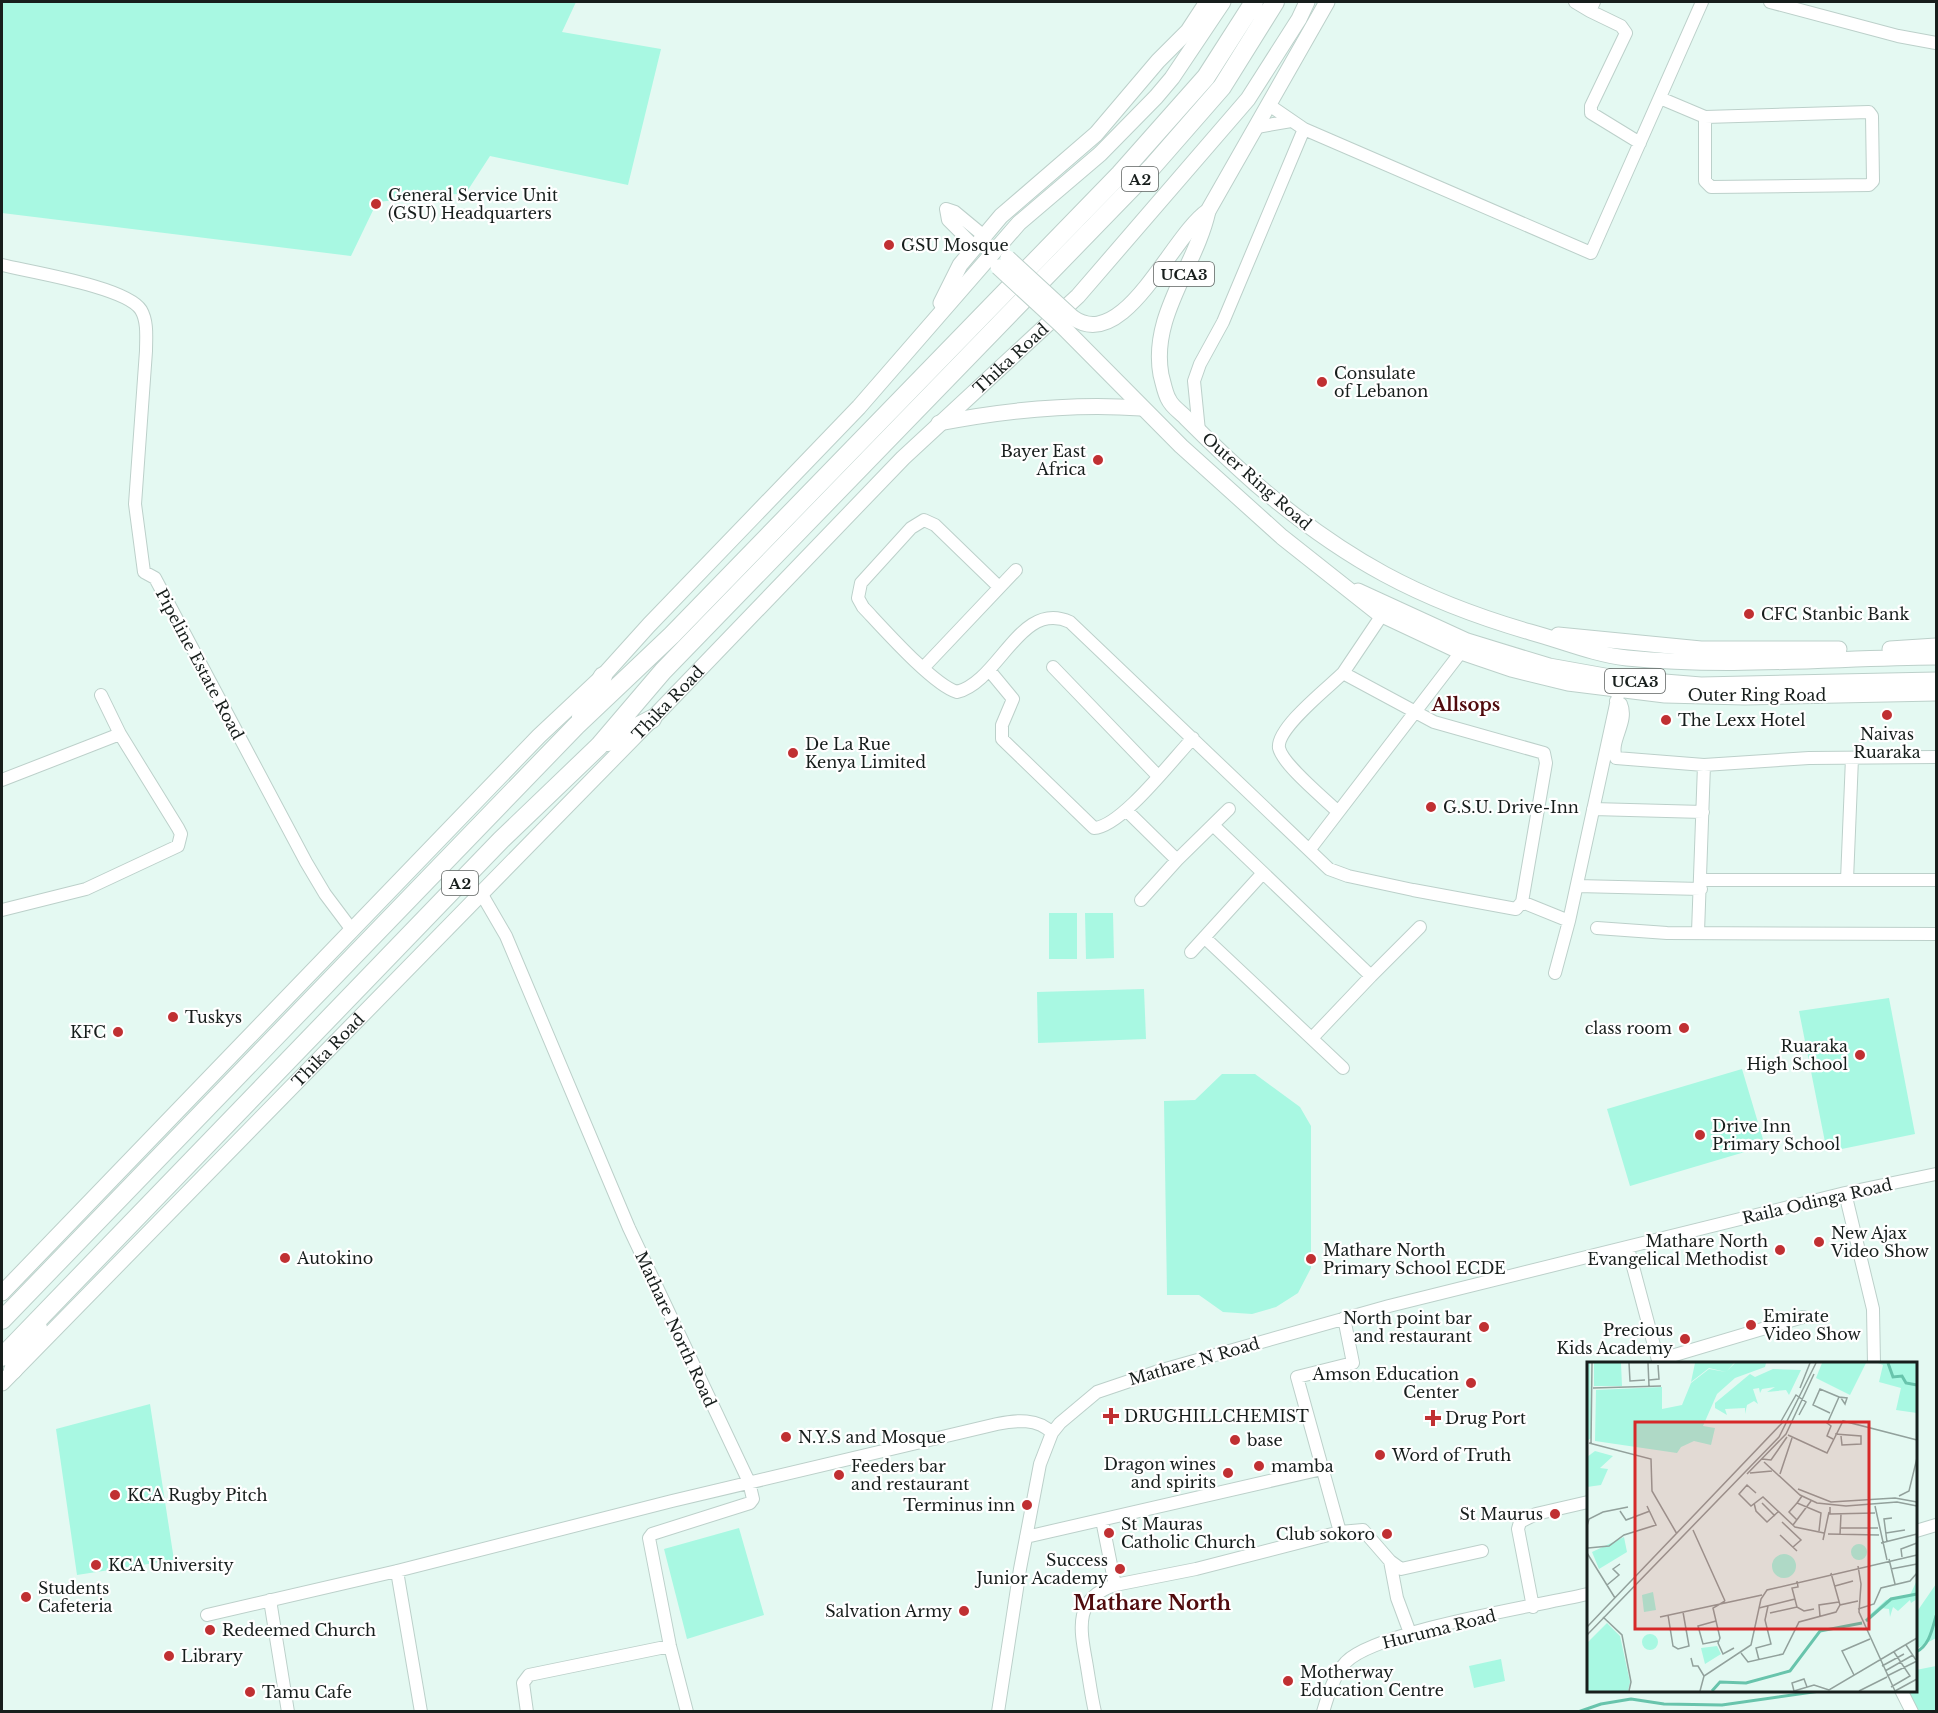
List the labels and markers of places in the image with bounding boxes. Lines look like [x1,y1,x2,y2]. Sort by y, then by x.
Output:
place label: General Service Unit (GSU) Headquarters [388,185,558,223]
marker: General Service Unit (GSU) Headquarters [369,197,383,211]
place label: GSU Mosque [901,235,1009,255]
marker: GSU Mosque [882,238,896,252]
place label: Consulate of Lebanon [1334,363,1428,401]
marker: Consulate of Lebanon [1315,375,1329,389]
place label: Bayer East Africa [1001,441,1086,479]
marker: Bayer East Africa [1091,453,1105,467]
place label: CFC Stanbic Bank [1761,604,1909,624]
marker: CFC Stanbic Bank [1742,607,1756,621]
marker: Naivas Ruaraka [1880,708,1894,722]
place label: The Lexx Hotel [1678,710,1805,730]
marker: The Lexx Hotel [1659,713,1673,727]
place label: Naivas Ruaraka [1853,724,1921,762]
place label: De La Rue Kenya Limited [805,734,926,772]
marker: De La Rue Kenya Limited [786,746,800,760]
place label: G.S.U. Drive-Inn [1443,797,1579,817]
marker: G.S.U. Drive-Inn [1424,800,1438,814]
place label: Tuskys [185,1007,242,1027]
marker: Tuskys [166,1010,180,1024]
place label: class room [1585,1018,1672,1038]
marker: class room [1677,1021,1691,1035]
place label: KFC [70,1022,106,1042]
marker: KFC [111,1025,125,1039]
place label: Ruaraka High School [1747,1036,1848,1074]
marker: Ruaraka High School [1853,1048,1867,1062]
place label: Drive Inn Primary School [1712,1116,1840,1154]
marker: Drive Inn Primary School [1693,1128,1707,1142]
place label: New Ajax Video Show [1830,1223,1929,1261]
place label: Mathare North Evangelical Methodist [1587,1231,1768,1269]
marker: New Ajax Video Show [1812,1235,1826,1249]
place label: Mathare North Primary School ECDE [1323,1240,1506,1278]
marker: Mathare North Evangelical Methodist [1773,1243,1787,1257]
place label: Autokino [296,1248,373,1268]
marker: Autokino [278,1251,292,1265]
marker: Mathare North Primary School ECDE [1304,1252,1318,1266]
place label: Emirate Video Show [1762,1306,1861,1344]
place label: North point bar and restaurant [1343,1308,1472,1346]
marker: Emirate Video Show [1744,1318,1758,1332]
marker: North point bar and restaurant [1477,1320,1491,1334]
place label: Precious Kids Academy [1556,1320,1674,1358]
marker: Precious Kids Academy [1678,1332,1692,1346]
place label: Amson Education Center [1312,1364,1459,1402]
marker: Amson Education Center [1464,1376,1478,1390]
place label: DRUGHILLCHEMIST [1124,1406,1309,1426]
marker: DRUGHILLCHEMIST [1102,1407,1120,1425]
place label: Drug Port [1445,1408,1526,1428]
marker: Drug Port [1426,1411,1440,1425]
place label: N.Y.S and Mosque [798,1427,946,1447]
marker: N.Y.S and Mosque [779,1430,793,1444]
place label: base [1246,1430,1283,1450]
marker: base [1228,1433,1242,1447]
place label: Word of Truth [1391,1445,1511,1465]
marker: Word of Truth [1373,1448,1387,1462]
place label: Dragon wines and spirits [1104,1454,1216,1492]
place label: Feeders bar and restaurant [851,1456,969,1494]
place label: mamba [1271,1456,1334,1476]
marker: mamba [1252,1459,1266,1473]
marker: Dragon wines and spirits [1221,1466,1235,1480]
marker: Feeders bar and restaurant [832,1468,846,1482]
place label: KCA Rugby Pitch [127,1485,267,1505]
marker: KCA Rugby Pitch [108,1488,122,1502]
place label: Terminus inn [903,1495,1015,1515]
marker: Terminus inn [1020,1498,1034,1512]
place label: St Maurus [1459,1504,1543,1524]
marker: St Maurus [1548,1507,1562,1521]
place label: St Mauras Catholic Church [1121,1514,1256,1552]
place label: Club sokoro [1276,1524,1375,1544]
marker: St Mauras Catholic Church [1102,1526,1116,1540]
marker: Club sokoro [1380,1527,1394,1541]
place label: Success Junior Academy [975,1550,1109,1588]
place label: KCA University [108,1555,235,1575]
marker: KCA University [89,1558,103,1572]
marker: Success Junior Academy [1113,1562,1127,1576]
place label: Students Cafeteria [38,1578,113,1616]
marker: Students Cafeteria [19,1590,33,1604]
place label: Salvation Army [825,1601,953,1621]
marker: Salvation Army [957,1604,971,1618]
place label: Redeemed Church [222,1620,376,1640]
marker: Redeemed Church [203,1623,217,1637]
place label: Library [181,1646,244,1666]
marker: Library [162,1649,176,1663]
place label: Motherway Education Centre [1300,1662,1444,1700]
marker: Motherway Education Centre [1281,1674,1295,1688]
place label: Tamu Cafe [262,1682,352,1702]
marker: Tamu Cafe [243,1685,257,1699]

